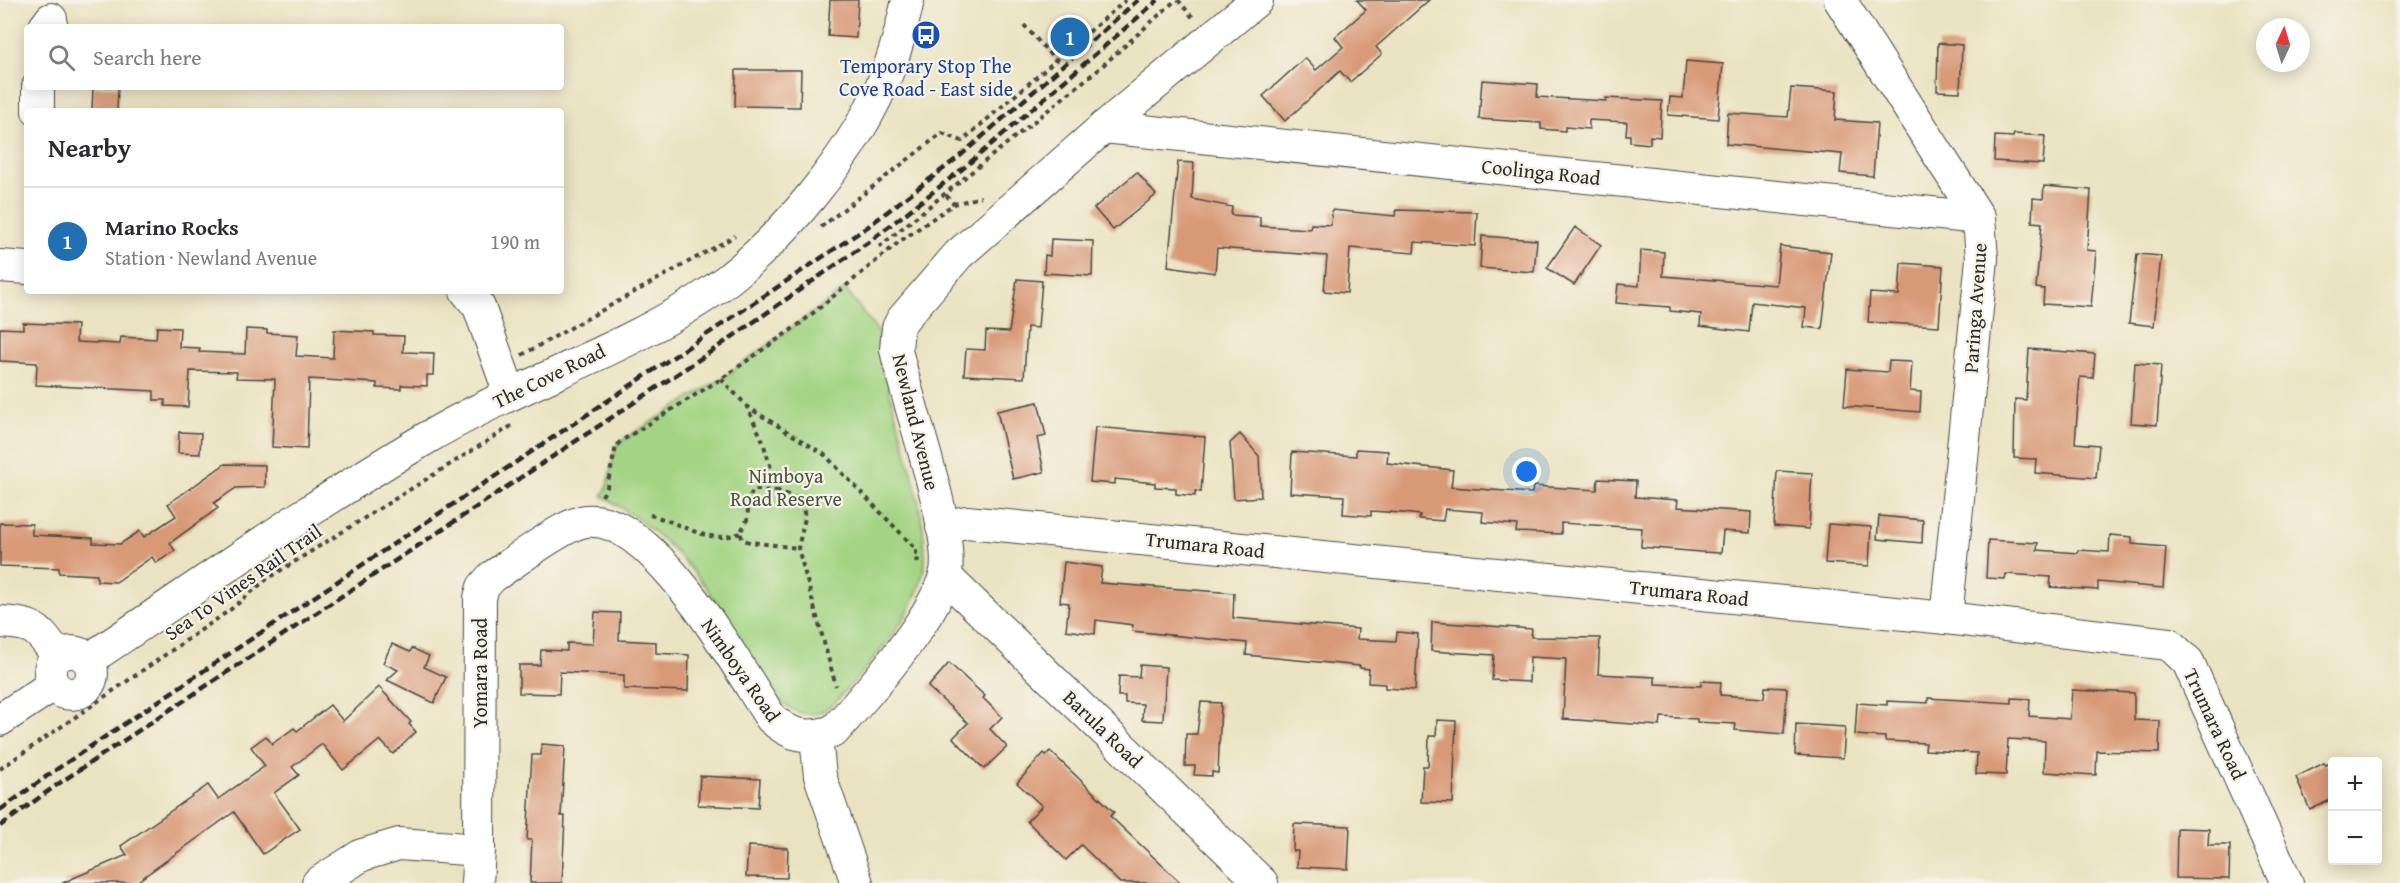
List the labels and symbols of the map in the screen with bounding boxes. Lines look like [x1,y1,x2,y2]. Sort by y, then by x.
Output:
pin: 1 [1050,15,1090,60]
north arrow [2256,18,2310,72]
bus stop icon: Temporary Stop The Cove Road - East side [910,19,942,51]
place label: Temporary Stop The Cove Road - East side [839,51,1013,103]
street label: Coolinga Road [1480,151,1602,192]
street label: Paringa Avenue [1955,242,1994,374]
street label: The Cove Road [488,336,610,415]
street label: Newland Avenue [886,351,947,493]
your location [1512,457,1541,486]
park label: Nimboya Road Reserve [730,461,842,513]
street label: Sea To Vines Rail Trail [158,516,328,647]
street label: Trumara Road [1144,524,1266,565]
street label: Trumara Road [1628,572,1750,613]
street label: Nimboya Road [695,612,788,728]
street label: Yomara Road [465,617,494,728]
street label: Trumara Road [2177,663,2254,785]
street label: Barula Road [1057,683,1150,774]

